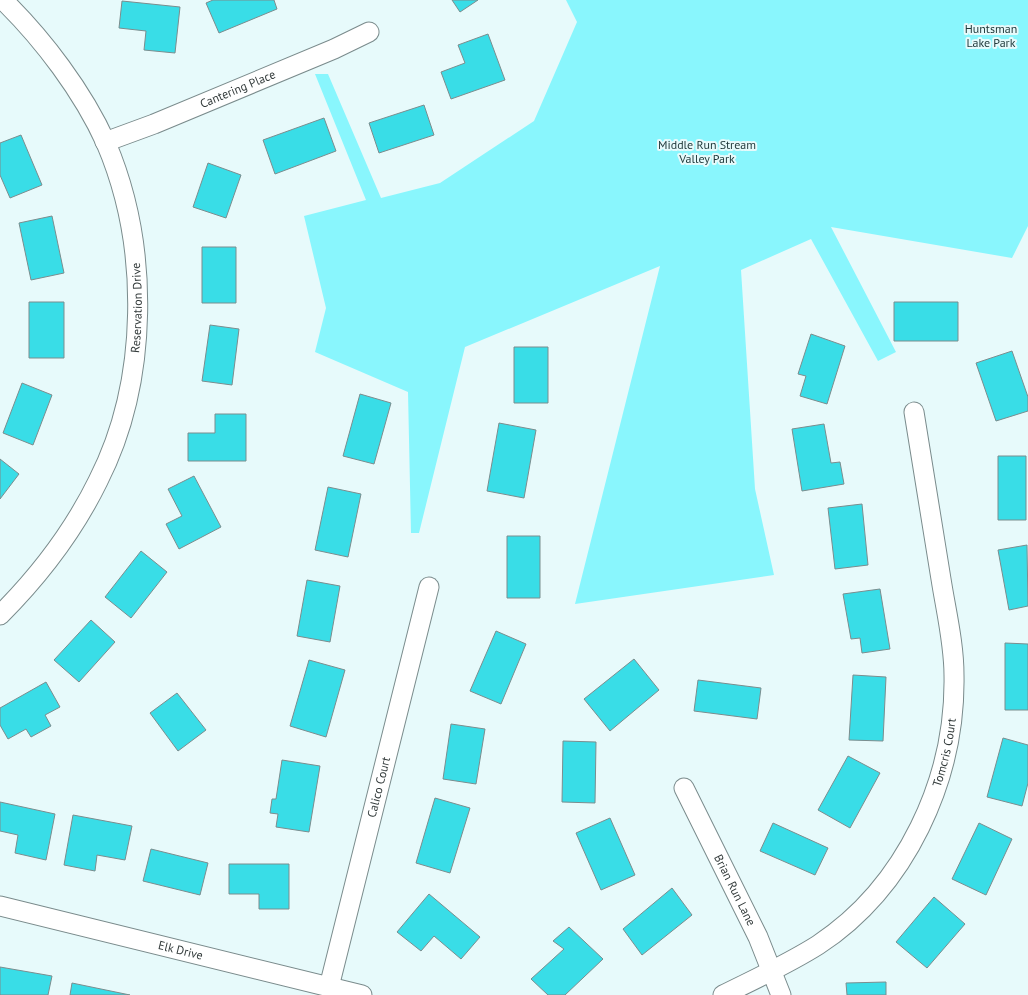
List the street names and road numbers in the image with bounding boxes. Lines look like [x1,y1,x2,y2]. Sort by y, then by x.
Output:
street label: Cantering Place [198,66,278,111]
street label: Reservation Drive [127,262,145,354]
street label: Tomcris Court [929,717,959,789]
street label: Calico Court [364,755,393,819]
street label: Brian Run Lane [711,852,759,928]
street label: Elk Drive [157,937,205,963]

